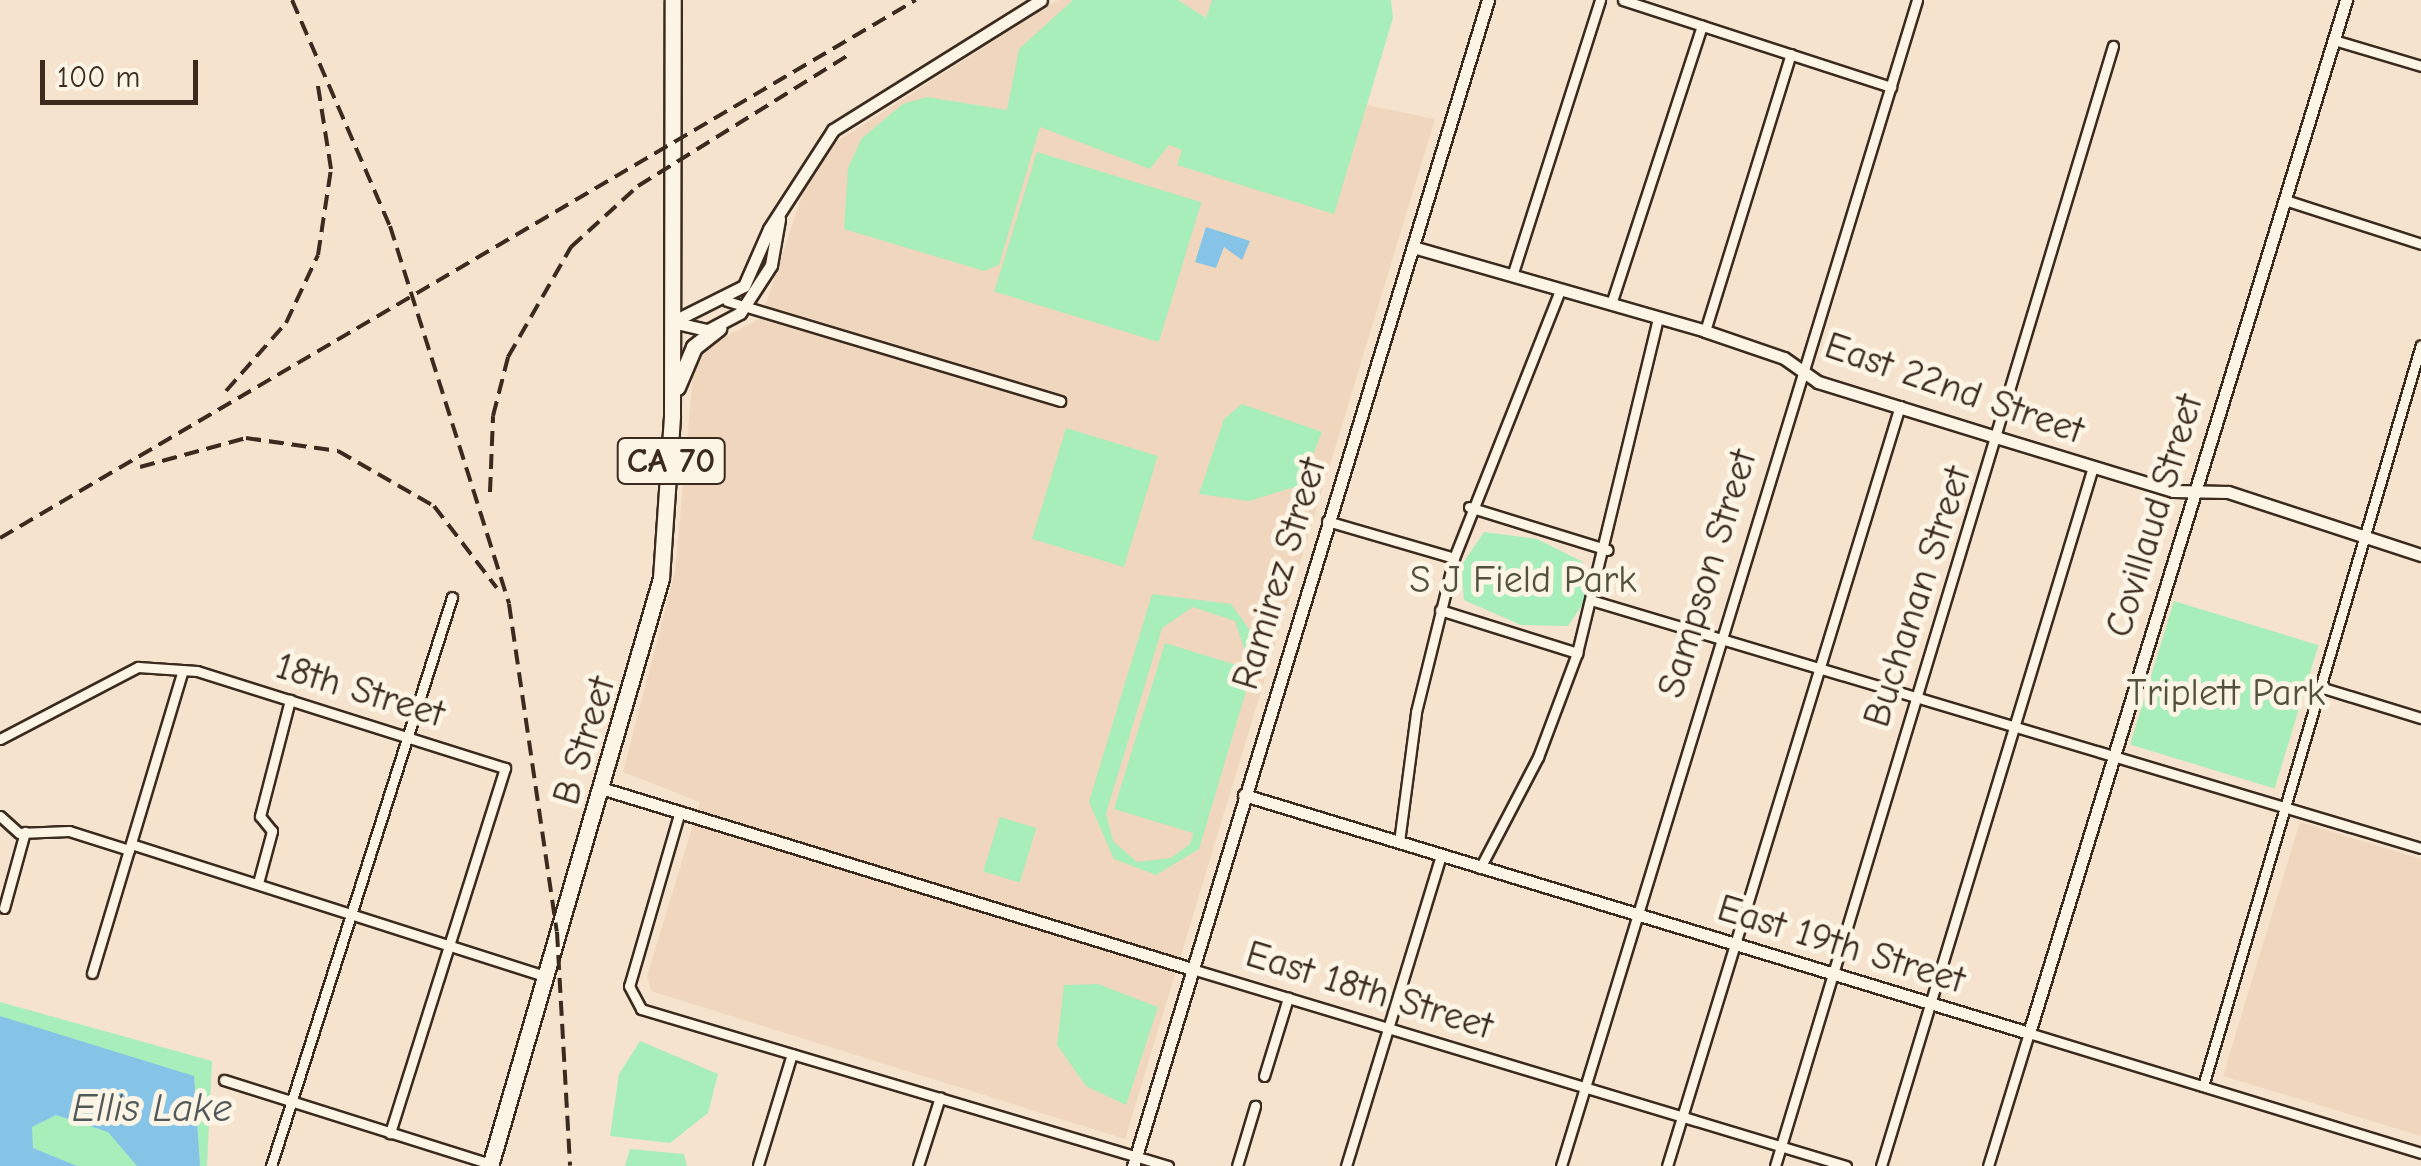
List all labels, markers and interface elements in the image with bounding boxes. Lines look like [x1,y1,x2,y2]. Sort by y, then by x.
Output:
scale bar [45,40,202,102]
text: 100 m [57,60,140,95]
street label: East 22nd Street [1819,323,2089,455]
street label: Covillaud Street [2096,389,2214,643]
road number: CA 70 [616,431,726,491]
street label: Sampson Street [1649,445,1767,703]
street label: Ramirez Street [1223,453,1337,695]
street label: Buchanan Street [1854,461,1982,733]
park label: S J Field Park [1409,558,1637,604]
street label: 18th Street [270,644,450,738]
park label: Triplett Park [2127,671,2325,717]
street label: B Street [544,672,626,810]
street label: East 19th Street [1712,886,1970,1004]
street label: East 18th Street [1240,932,1498,1050]
water label: Ellis Lake [72,1084,232,1132]

